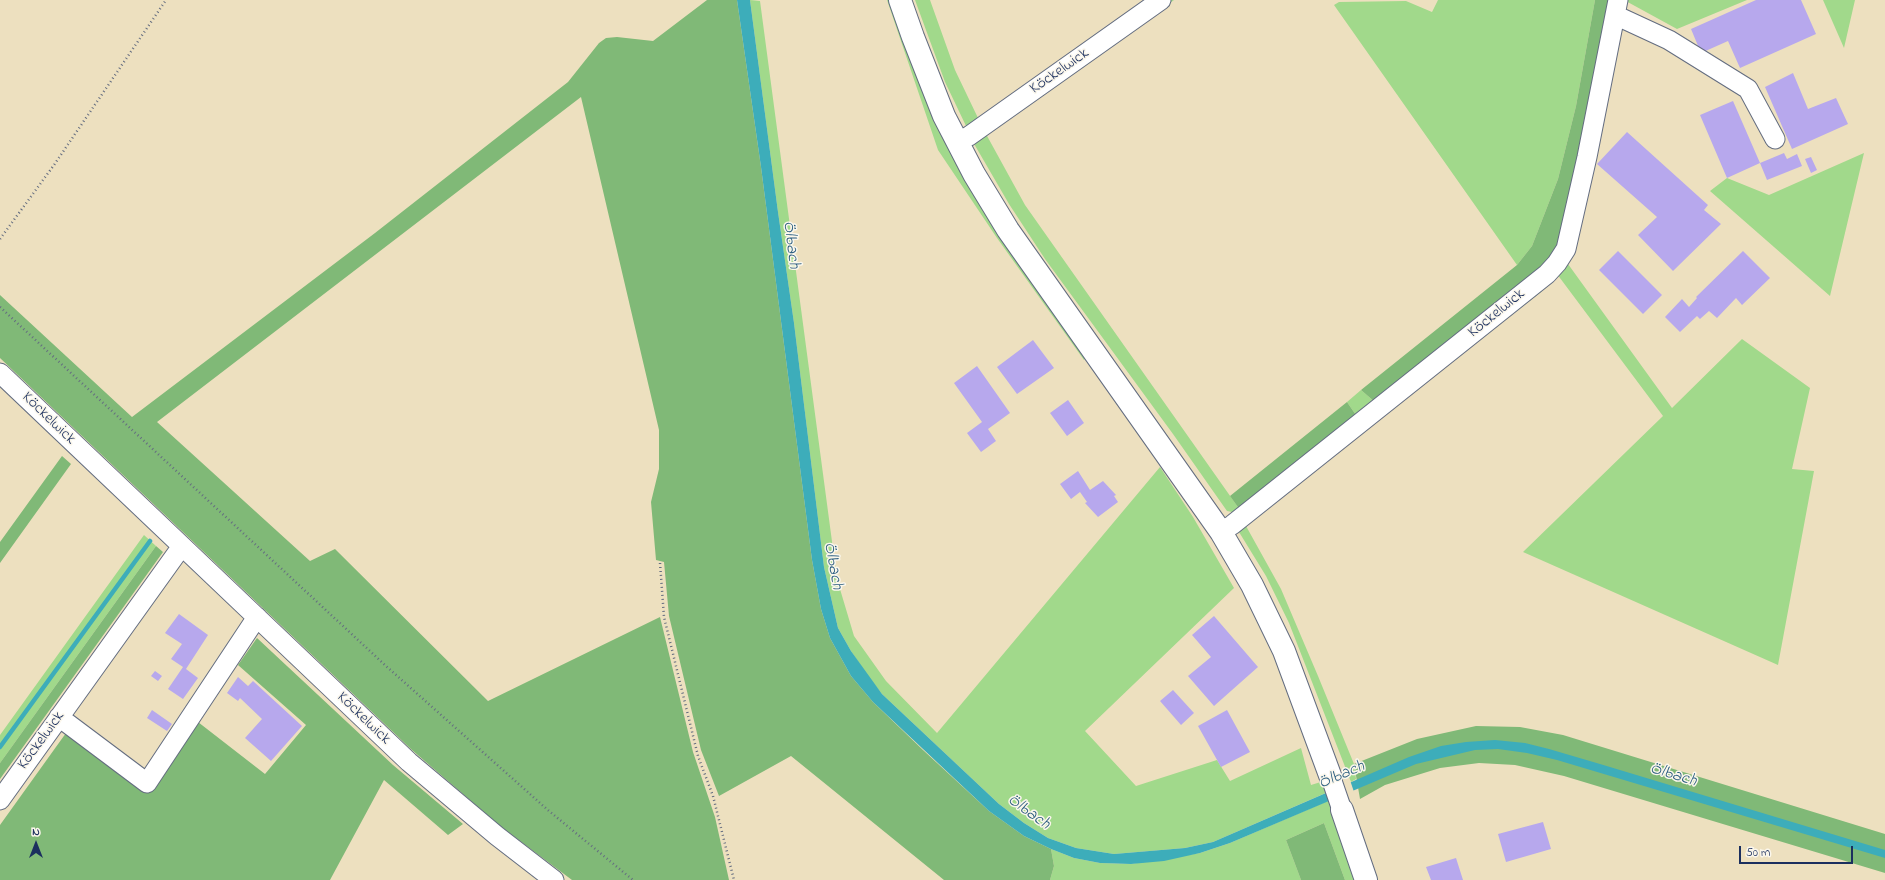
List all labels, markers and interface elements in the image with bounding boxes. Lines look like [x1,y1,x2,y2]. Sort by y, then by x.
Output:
street label: Köckelwick [1027,45,1093,99]
water label: Ölbach [777,220,803,270]
street label: Köckelwick [1465,285,1529,343]
street label: Köckelwick [17,389,79,449]
water label: Ölbach [818,541,846,591]
street label: Köckelwick [332,689,394,749]
street label: Köckelwick [14,708,70,774]
water label: Ölbach [1316,757,1368,795]
water label: Ölbach [1647,759,1699,793]
water label: Ölbach [1003,791,1053,835]
north arrow [16,824,56,864]
text: N [32,824,40,840]
scale bar [1741,838,1855,864]
text: 50 m [1746,844,1770,862]

